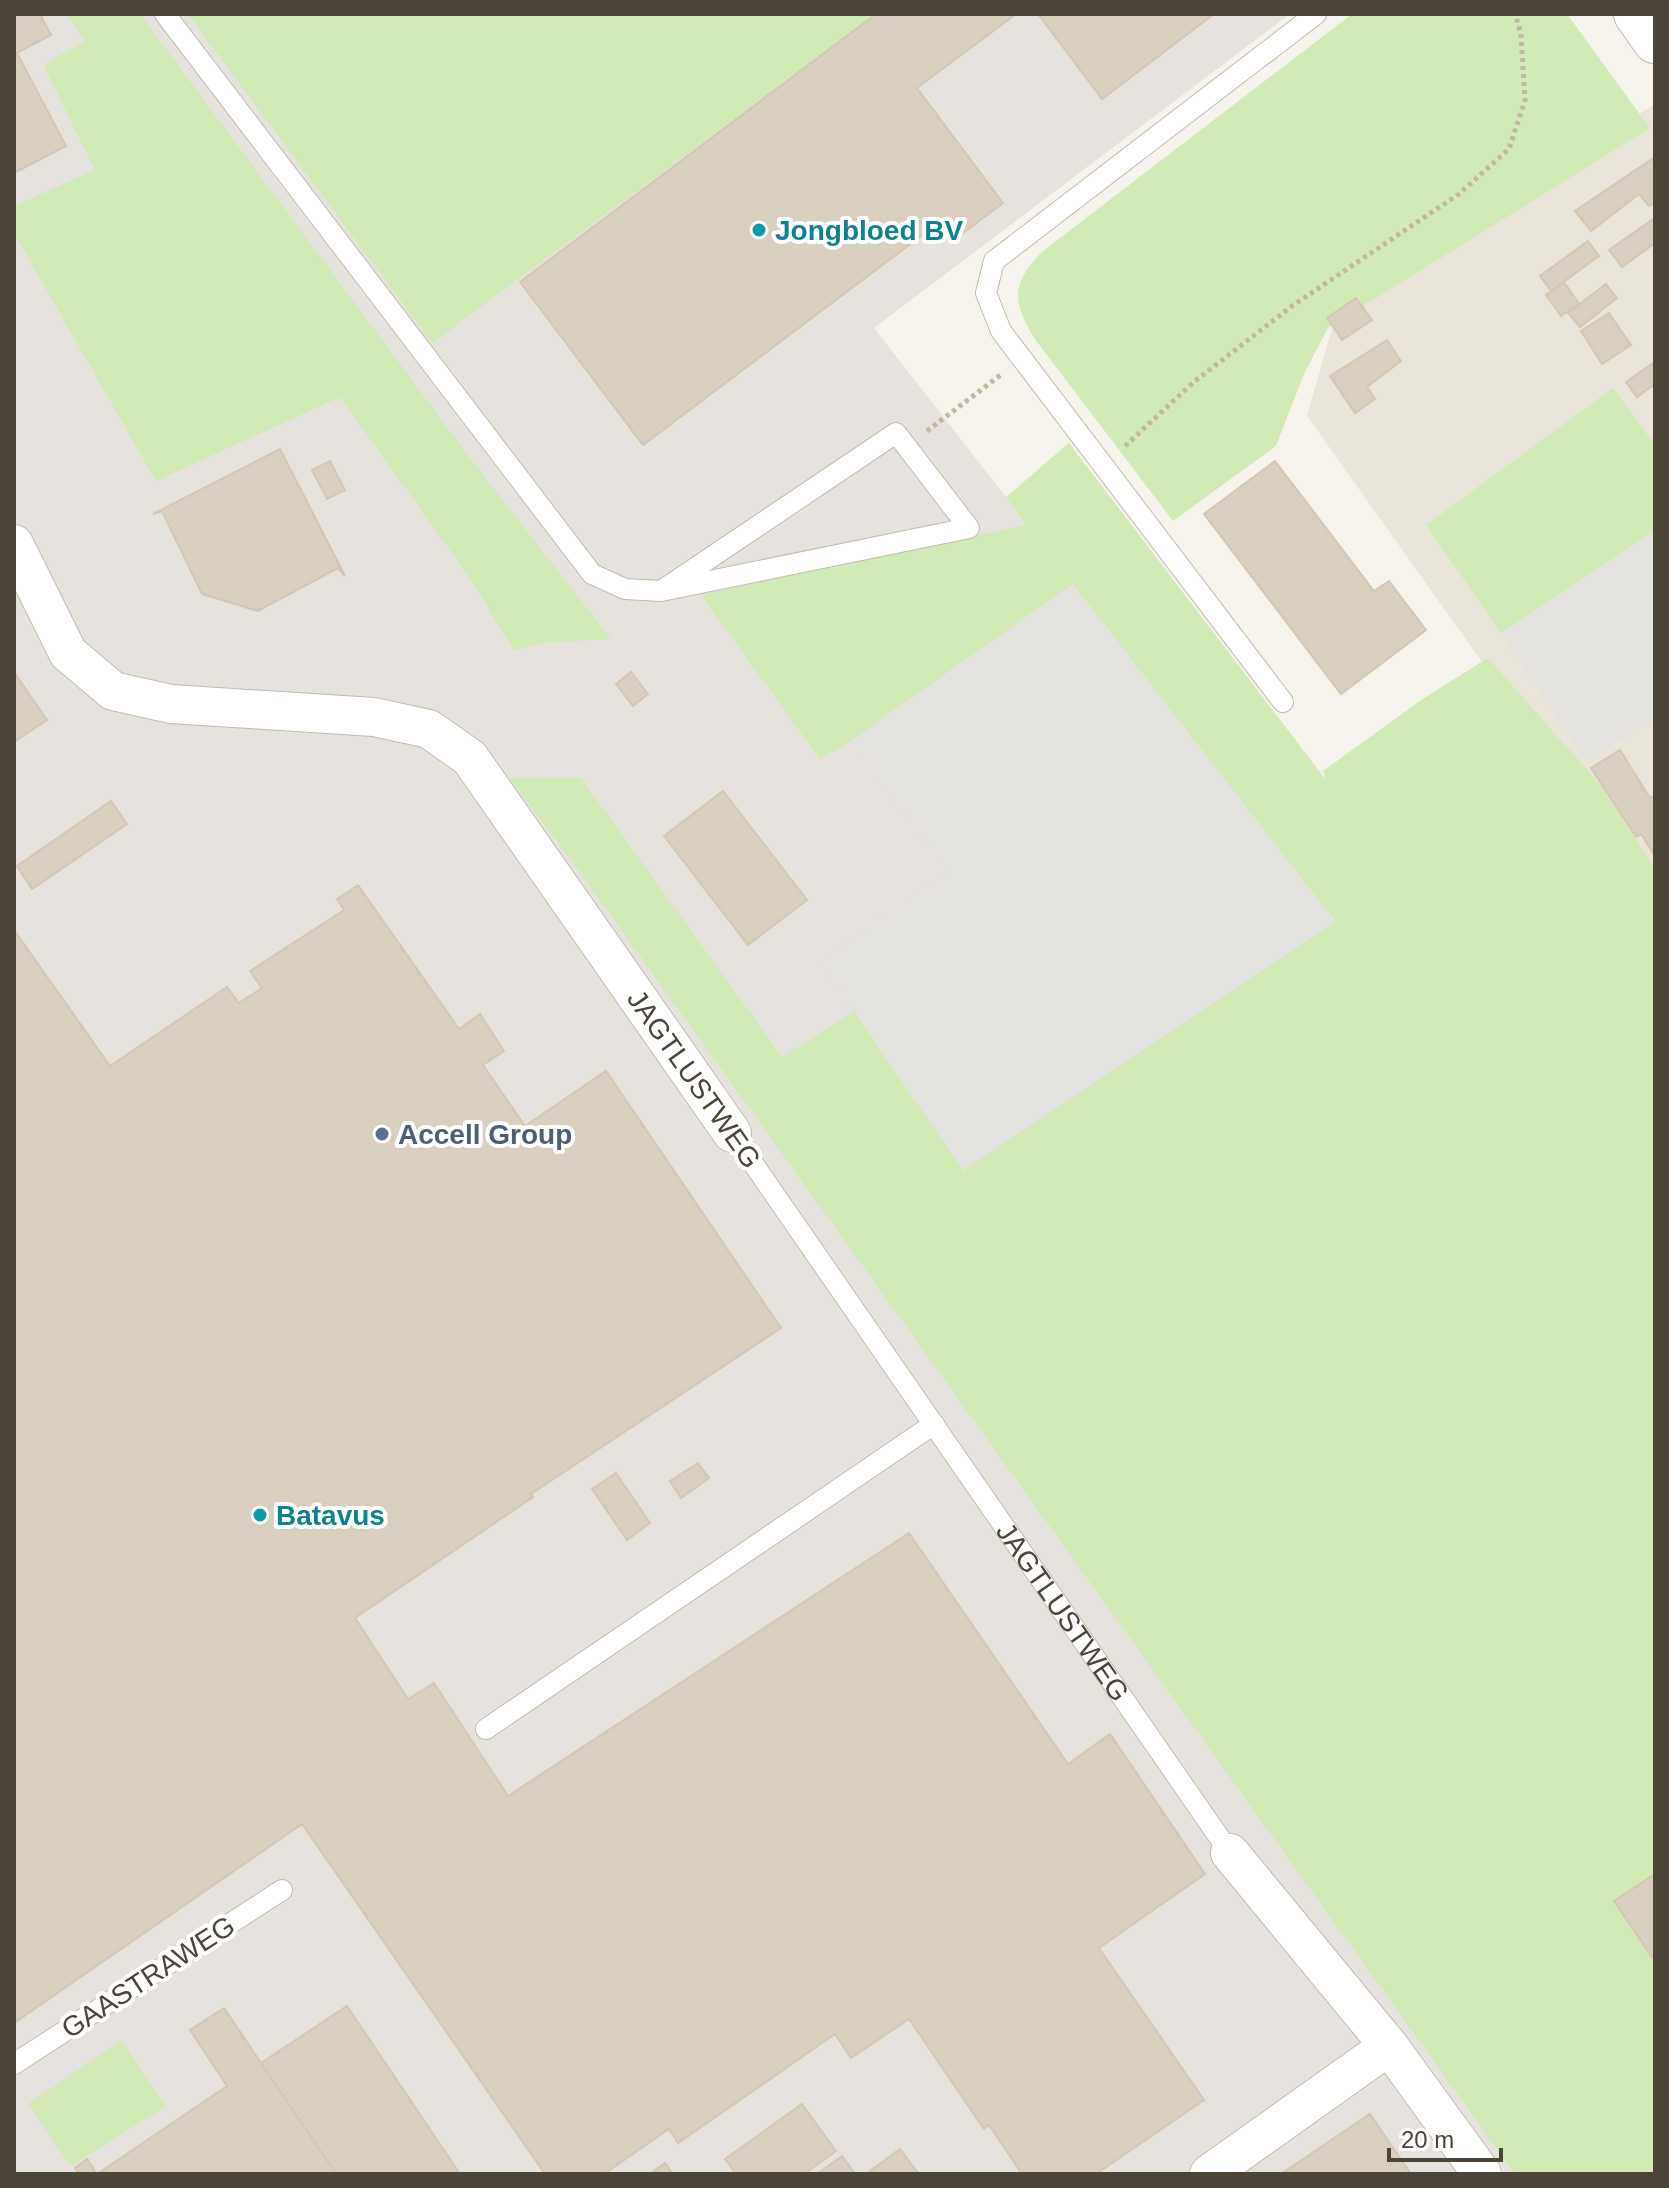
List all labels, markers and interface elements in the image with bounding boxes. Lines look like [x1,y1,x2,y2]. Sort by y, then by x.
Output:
place label: Jongbloed BV [775,215,964,246]
marker: Jongbloed BV [750,221,768,239]
street label: JAGTLUSTWEG [621,984,767,1174]
place label: Accell Group [398,1119,572,1150]
marker: Accell Group [373,1125,391,1143]
place label: Batavus [276,1500,385,1531]
marker: Batavus [251,1506,269,1524]
street label: JAGTLUSTWEG [991,1516,1136,1707]
street label: GAASTRAWEG [56,1910,240,2044]
scale bar [1389,2112,1501,2162]
text: 20 m [1401,2126,1454,2153]

